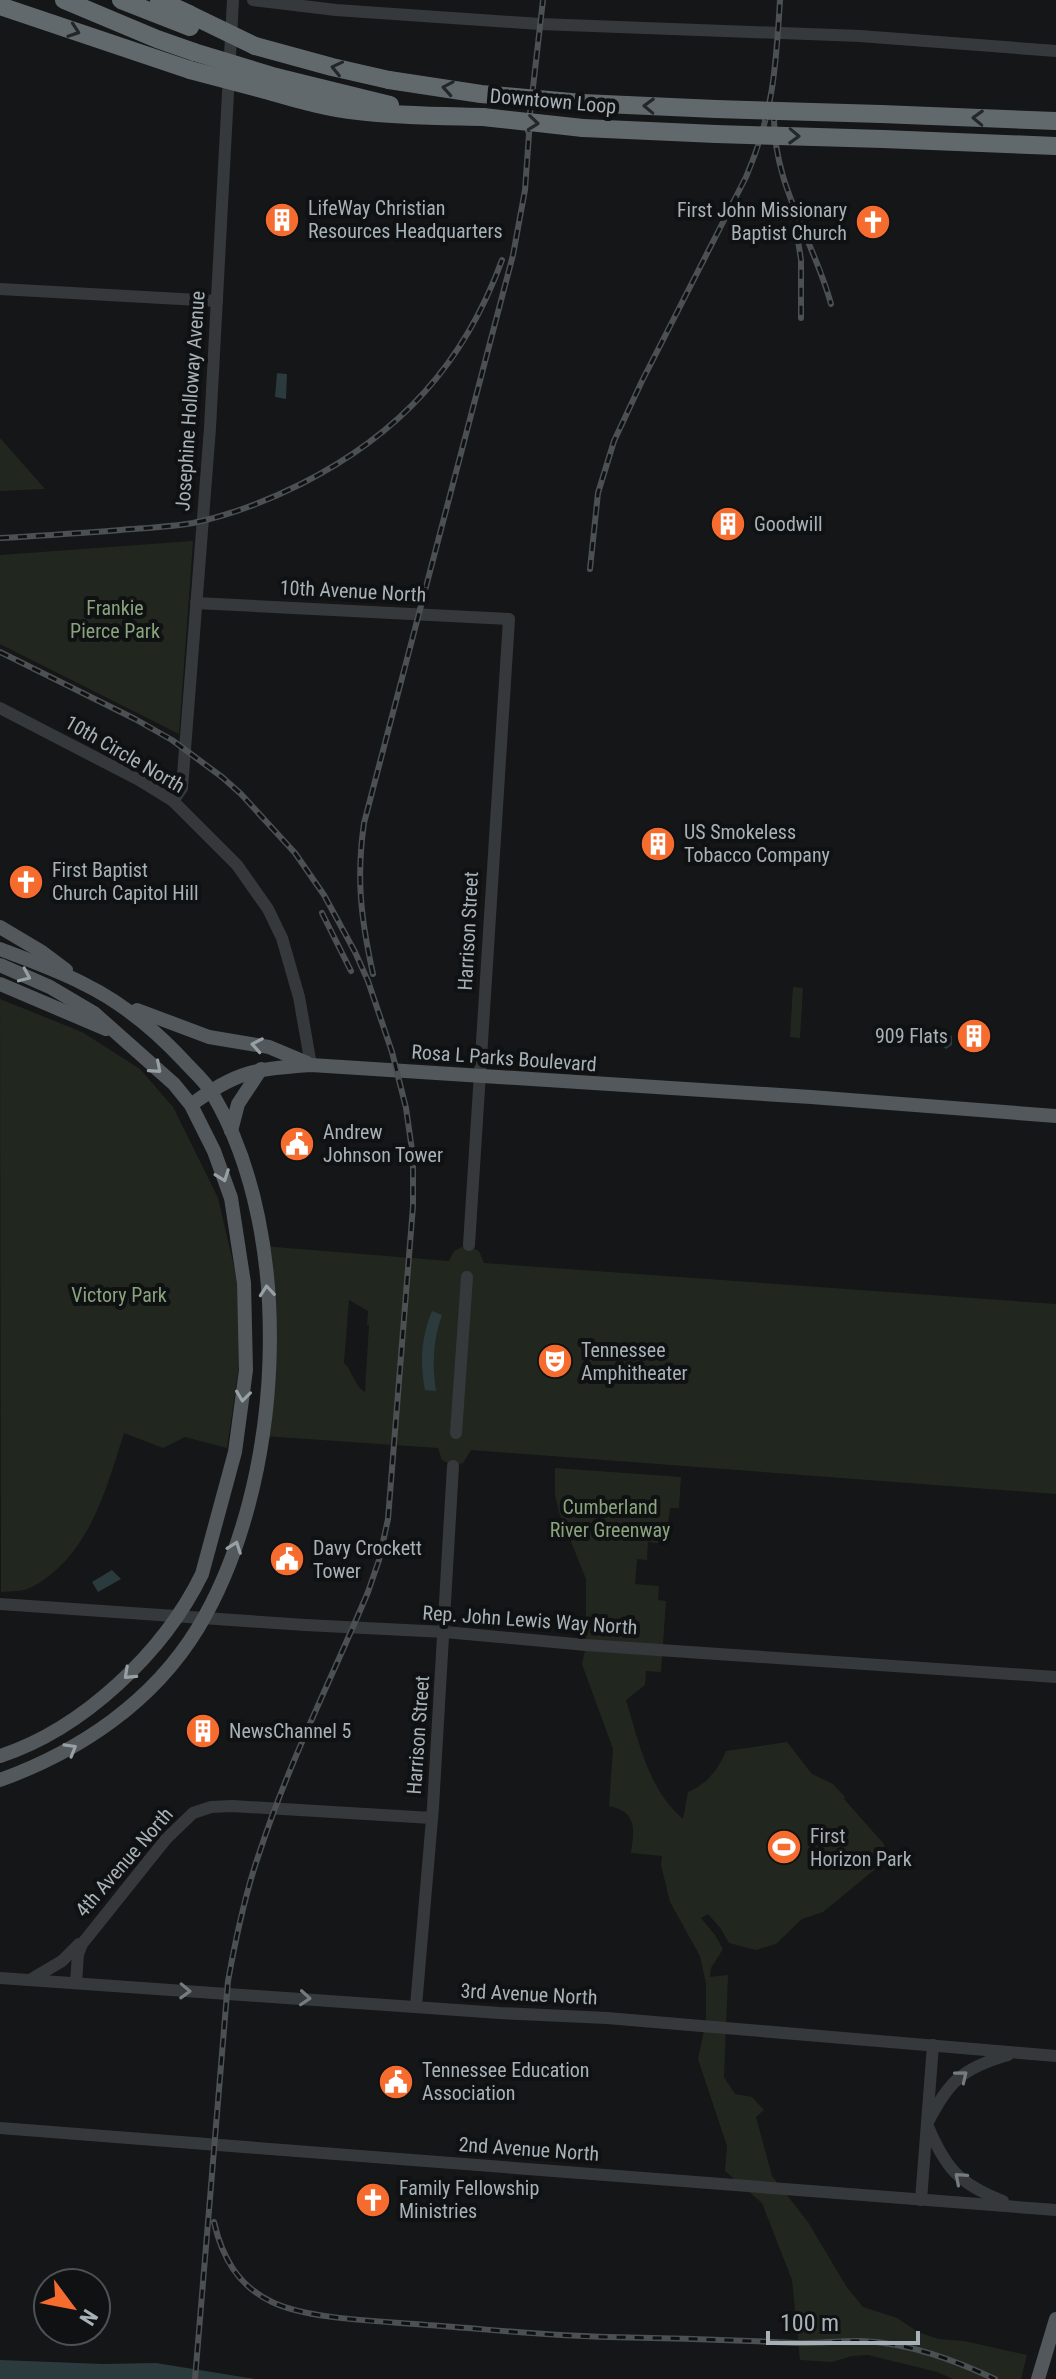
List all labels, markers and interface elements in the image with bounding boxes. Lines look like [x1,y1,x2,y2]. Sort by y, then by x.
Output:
one-way arrow [66,22,80,38]
one-way arrow [331,60,345,77]
one-way arrow [442,81,455,98]
street label: Downtown Loop [489,84,617,118]
one-way arrow [642,98,655,115]
one-way arrow [971,110,984,127]
one-way arrow [527,114,540,131]
one-way arrow [788,128,801,145]
place label: LifeWay Christian Resources Headquarters [308,196,503,243]
place label: First John Missionary Baptist Church [677,198,847,245]
building icon: LifeWay Christian Resources Headquarters [263,201,301,239]
church icon: First John Missionary Baptist Church [854,203,892,241]
street label: Josephine Holloway Avenue [170,290,210,512]
building icon: Goodwill [709,505,747,543]
place label: Goodwill [754,512,823,536]
street label: 10th Avenue North [279,575,427,607]
park label: Frankie Pierce Park [70,596,160,643]
street label: 10th Circle North [61,710,189,798]
place label: US Smokeless Tobacco Company [684,820,830,867]
building icon: US Smokeless Tobacco Company [639,825,677,863]
place label: First Baptist Church Capitol Hill [52,858,199,905]
church icon: First Baptist Church Capitol Hill [7,863,45,901]
street label: Harrison Street [453,871,483,991]
one-way arrow [17,966,31,982]
building icon: 909 Flats [955,1017,993,1055]
place label: 909 Flats [875,1024,948,1048]
one-way arrow [250,1038,263,1055]
street label: Rosa L Parks Boulevard [411,1040,597,1076]
one-way arrow [146,1058,161,1073]
place label: Andrew Johnson Tower [323,1120,443,1167]
public building icon: Andrew Johnson Tower [278,1125,316,1163]
one-way arrow [213,1168,230,1182]
park label: Victory Park [71,1283,167,1307]
one-way arrow [259,1284,276,1297]
place label: Tennessee Amphitheater [581,1338,688,1385]
theatre icon: Tennessee Amphitheater [536,1342,574,1380]
one-way arrow [234,1390,251,1403]
park label: Cumberland River Greenway [550,1495,670,1542]
place label: Davy Crockett Tower [313,1536,422,1583]
one-way arrow [225,1540,242,1554]
public building icon: Davy Crockett Tower [268,1540,306,1578]
street label: Rep. John Lewis Way North [422,1601,638,1639]
one-way arrow [123,1664,138,1678]
street label: Harrison Street [402,1675,434,1795]
building icon: NewsChannel 5 [184,1712,222,1750]
place label: NewsChannel 5 [229,1719,351,1743]
one-way arrow [62,1743,77,1759]
street label: 4th Avenue North [70,1803,178,1921]
place label: First Horizon Park [810,1824,912,1871]
sports icon: First Horizon Park [765,1828,803,1866]
street label: 3rd Avenue North [460,1978,598,2010]
one-way arrow [179,1982,192,1999]
one-way arrow [299,1989,312,2006]
place label: Tennessee Education Association [422,2058,590,2105]
public building icon: Tennessee Education Association [377,2063,415,2101]
one-way arrow [953,2071,967,2086]
street label: 2nd Avenue North [458,2132,600,2166]
one-way arrow [955,2173,970,2188]
place label: Family Fellowship Ministries [399,2176,539,2223]
church icon: Family Fellowship Ministries [354,2181,392,2219]
north arrow [32,2267,112,2347]
scale bar [768,2295,918,2345]
text: N [74,2305,103,2330]
text: 100 m [780,2309,839,2337]

